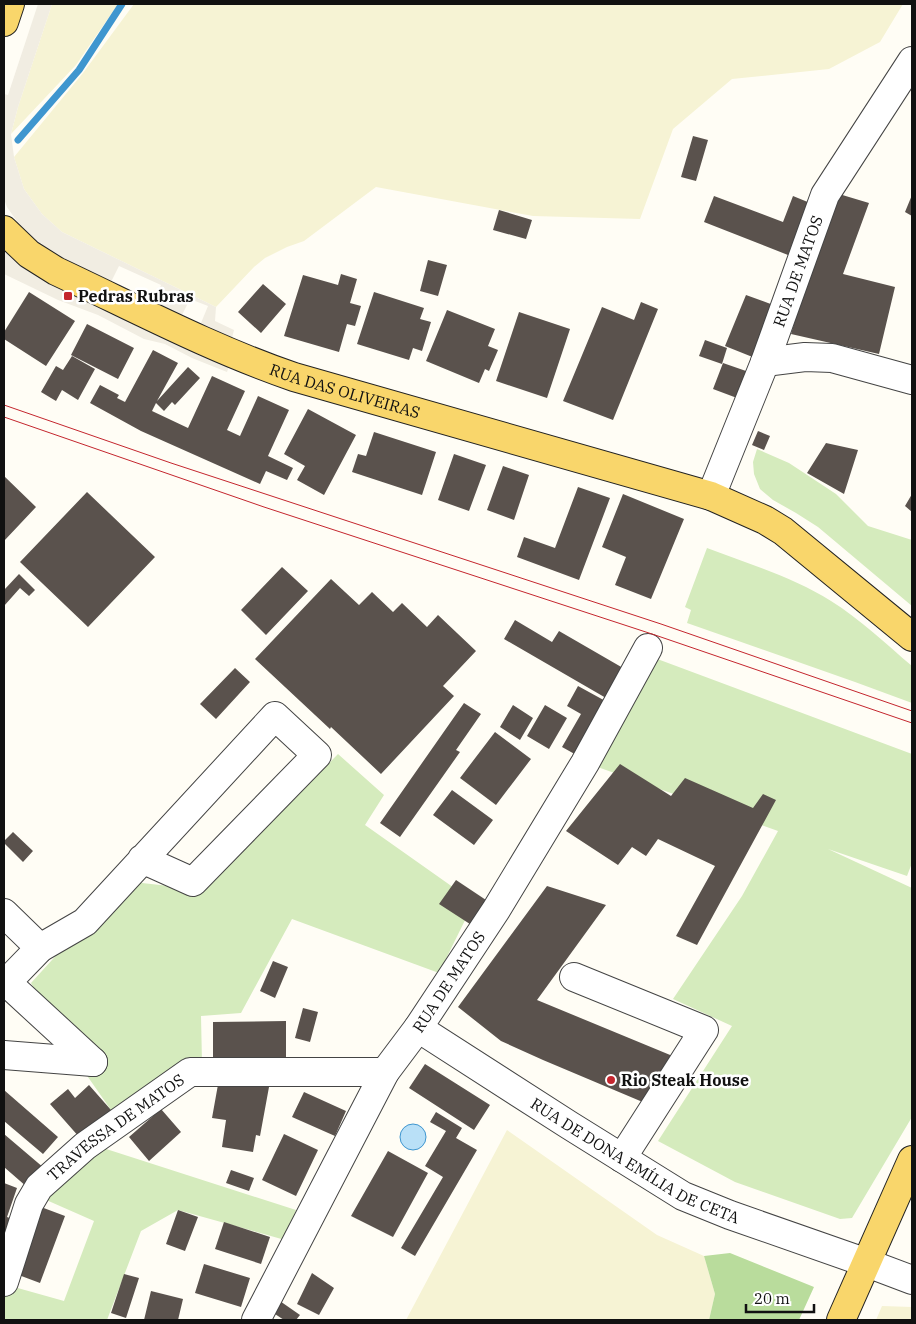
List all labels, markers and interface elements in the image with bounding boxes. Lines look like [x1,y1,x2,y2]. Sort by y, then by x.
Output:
street label: RUA DE MATOS [768,213,827,330]
place label: Pedras Rubras [78,286,194,306]
marker: Pedras Rubras [62,290,74,302]
street label: RUA DAS OLIVEIRAS [267,359,422,422]
street label: RUA DE MATOS [408,927,489,1036]
street label: TRAVESSA DE MATOS [43,1069,188,1185]
place label: Rio Steak House [621,1070,749,1090]
marker: Rio Steak House [605,1074,617,1086]
street label: RUA DE DONA EMÍLIA DE CETA [527,1093,742,1228]
scale bar [746,1282,814,1314]
text: 20 m [754,1289,790,1308]

